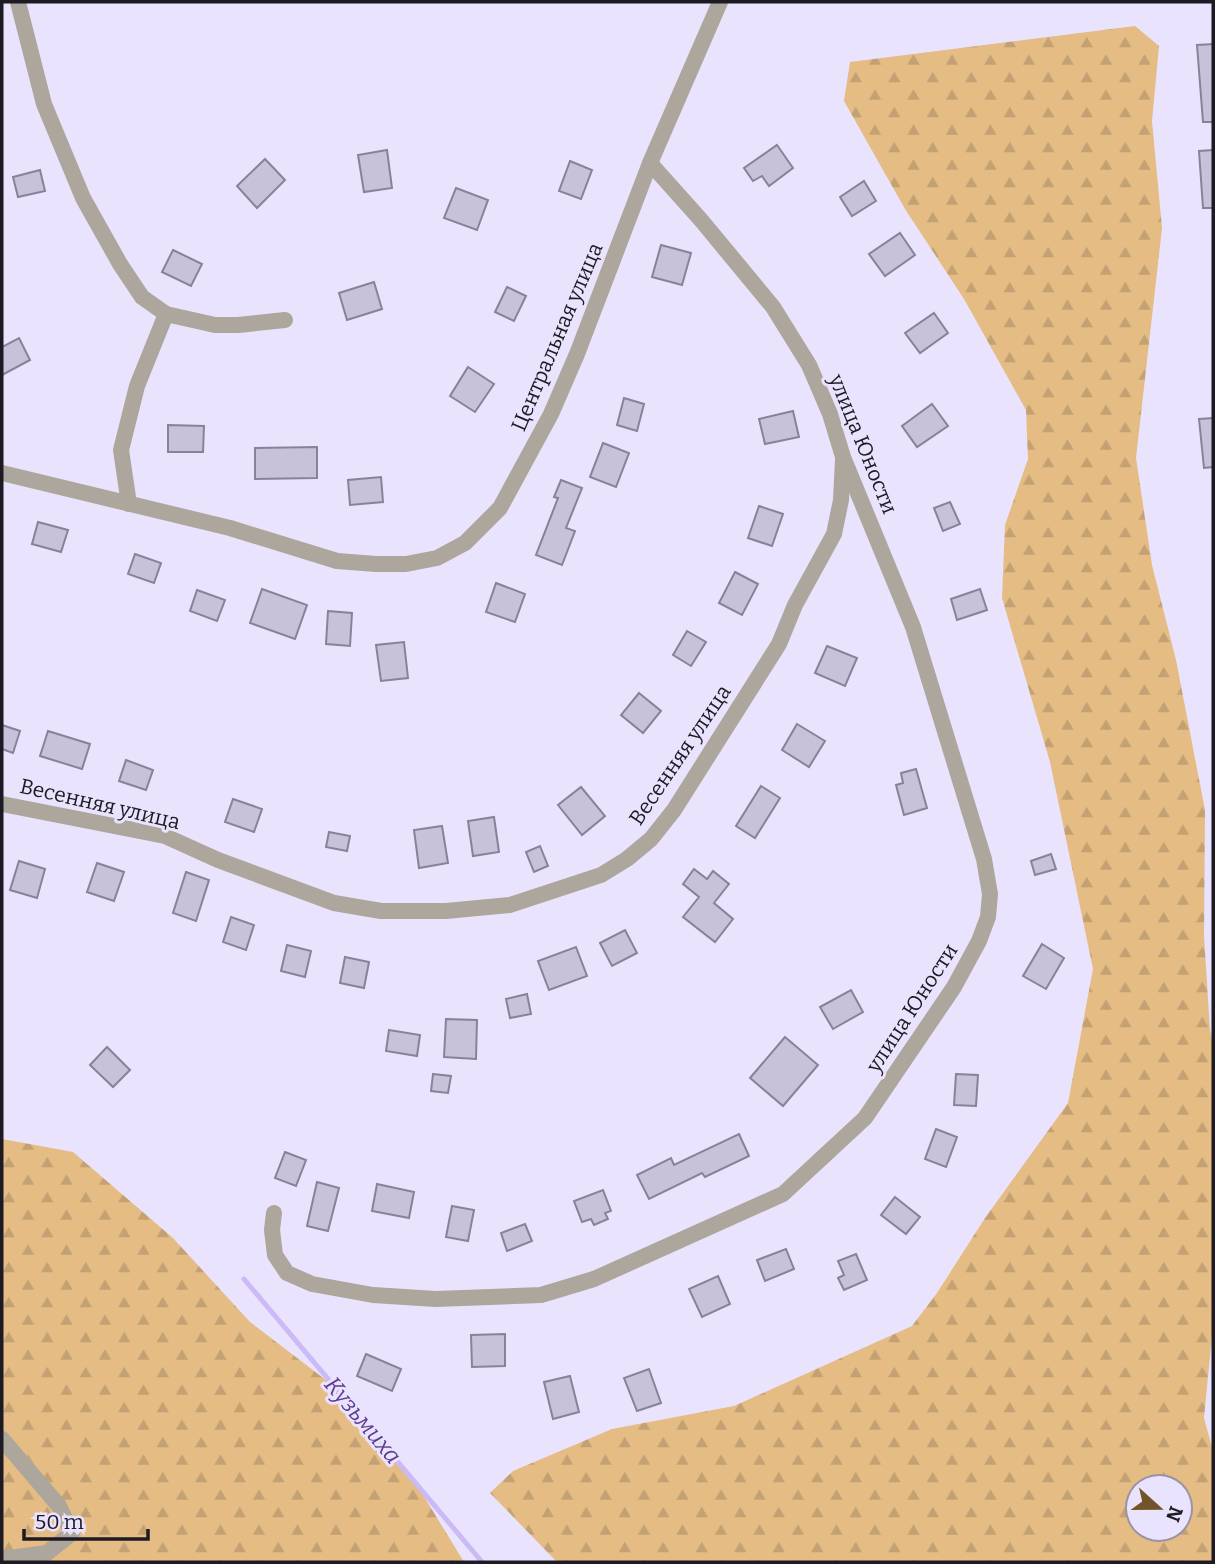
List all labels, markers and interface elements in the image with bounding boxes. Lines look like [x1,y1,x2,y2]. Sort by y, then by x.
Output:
street label: Центральная улица [506,238,609,435]
street label: улица Юности [823,370,903,518]
street label: Весенняя улица [623,679,737,830]
street label: Весенняя улица [17,773,183,835]
street label: улица Юности [860,939,963,1078]
water label: Кузьмиха [319,1371,407,1469]
north arrow [1124,1473,1194,1543]
scale bar [24,1498,149,1542]
text: N [1161,1503,1188,1525]
text: 50 m [35,1509,84,1535]

